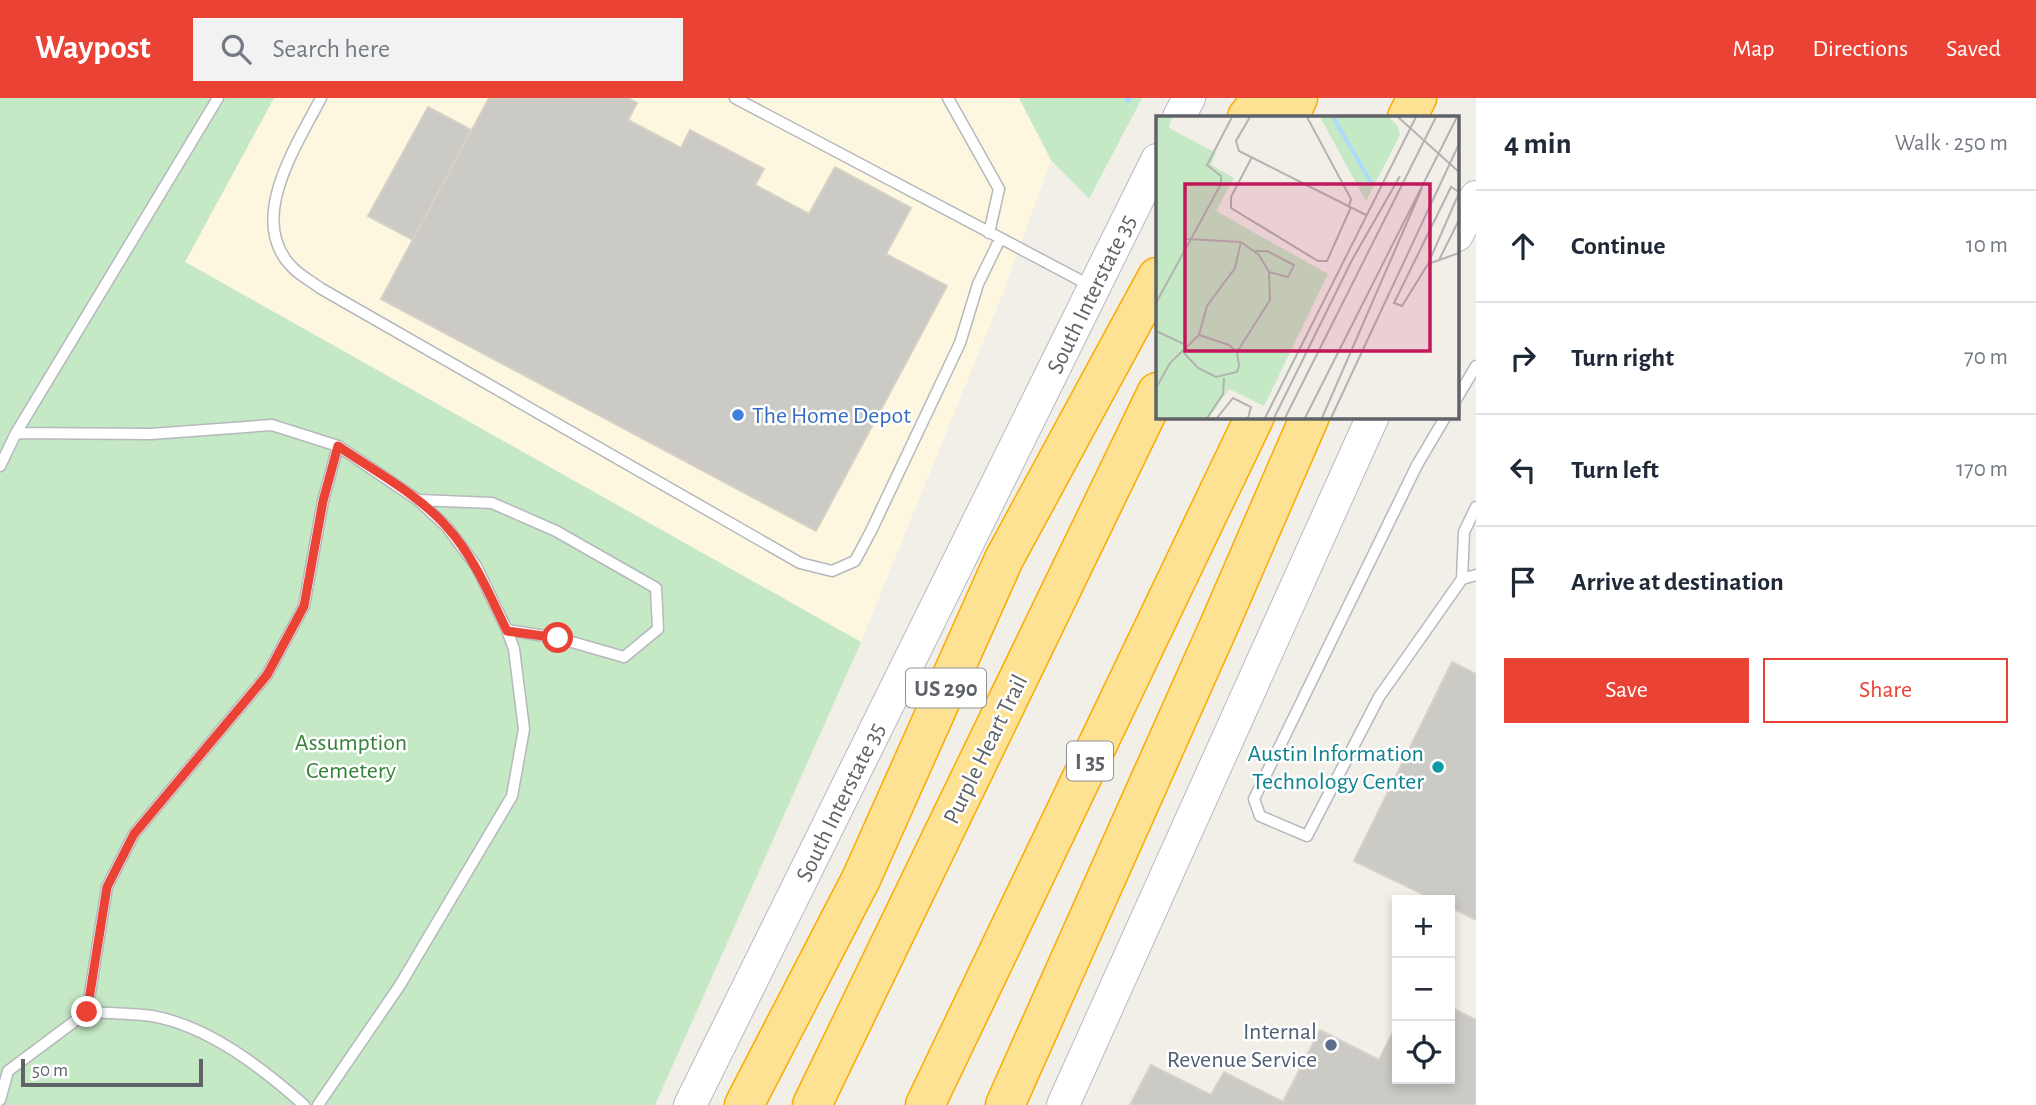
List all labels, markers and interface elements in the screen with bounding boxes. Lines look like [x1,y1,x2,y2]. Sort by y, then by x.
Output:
search box [193,18,683,81]
icon: search [217,30,255,68]
text: Waypost [35,32,151,65]
text: Search here [273,36,390,62]
text: Map [1732,37,1774,61]
text: Directions [1812,37,1908,61]
text: Saved [1946,37,2001,61]
inset map [1156,116,1458,418]
text: 4 min [1504,129,1572,159]
text: Walk · 250 m [1895,132,2008,155]
street label: South Interstate 35 [1043,211,1141,378]
icon: ahead [1504,227,1542,265]
text: Continue [1571,233,1666,259]
text: 10 m [1966,234,2008,257]
icon: right [1504,339,1542,377]
text: Turn right [1571,345,1674,371]
text: 70 m [1964,346,2008,369]
place label: The Home Depot [752,404,911,428]
marker: The Home Depot [730,407,746,423]
icon: left [1504,451,1542,489]
text: Turn left [1571,457,1659,483]
text: 170 m [1956,458,2008,481]
icon: arrive [1504,563,1542,601]
text: Arrive at destination [1571,569,1784,595]
route start [542,622,573,653]
button: Save [1504,658,1749,723]
button: Share [1763,658,2008,723]
road number: US 290 [906,668,986,708]
street label: Purple Heart Trail [939,671,1032,828]
street label: South Interstate 35 [792,719,890,886]
park label: Assumption Cemetery [295,731,407,783]
road number: I 35 [1067,741,1113,780]
place label: Austin Information Technology Center [1248,742,1424,794]
marker: Austin Information Technology Center [1430,759,1446,775]
map controls [1392,895,1455,1084]
button: + [1392,895,1455,958]
button: − [1392,958,1455,1021]
route end [71,996,102,1027]
place label: Internal Revenue Service [1167,1020,1317,1072]
button: locate [1392,1021,1455,1084]
marker: Internal Revenue Service [1323,1037,1339,1053]
scale bar [21,1056,203,1088]
text: 50 m [32,1061,68,1080]

